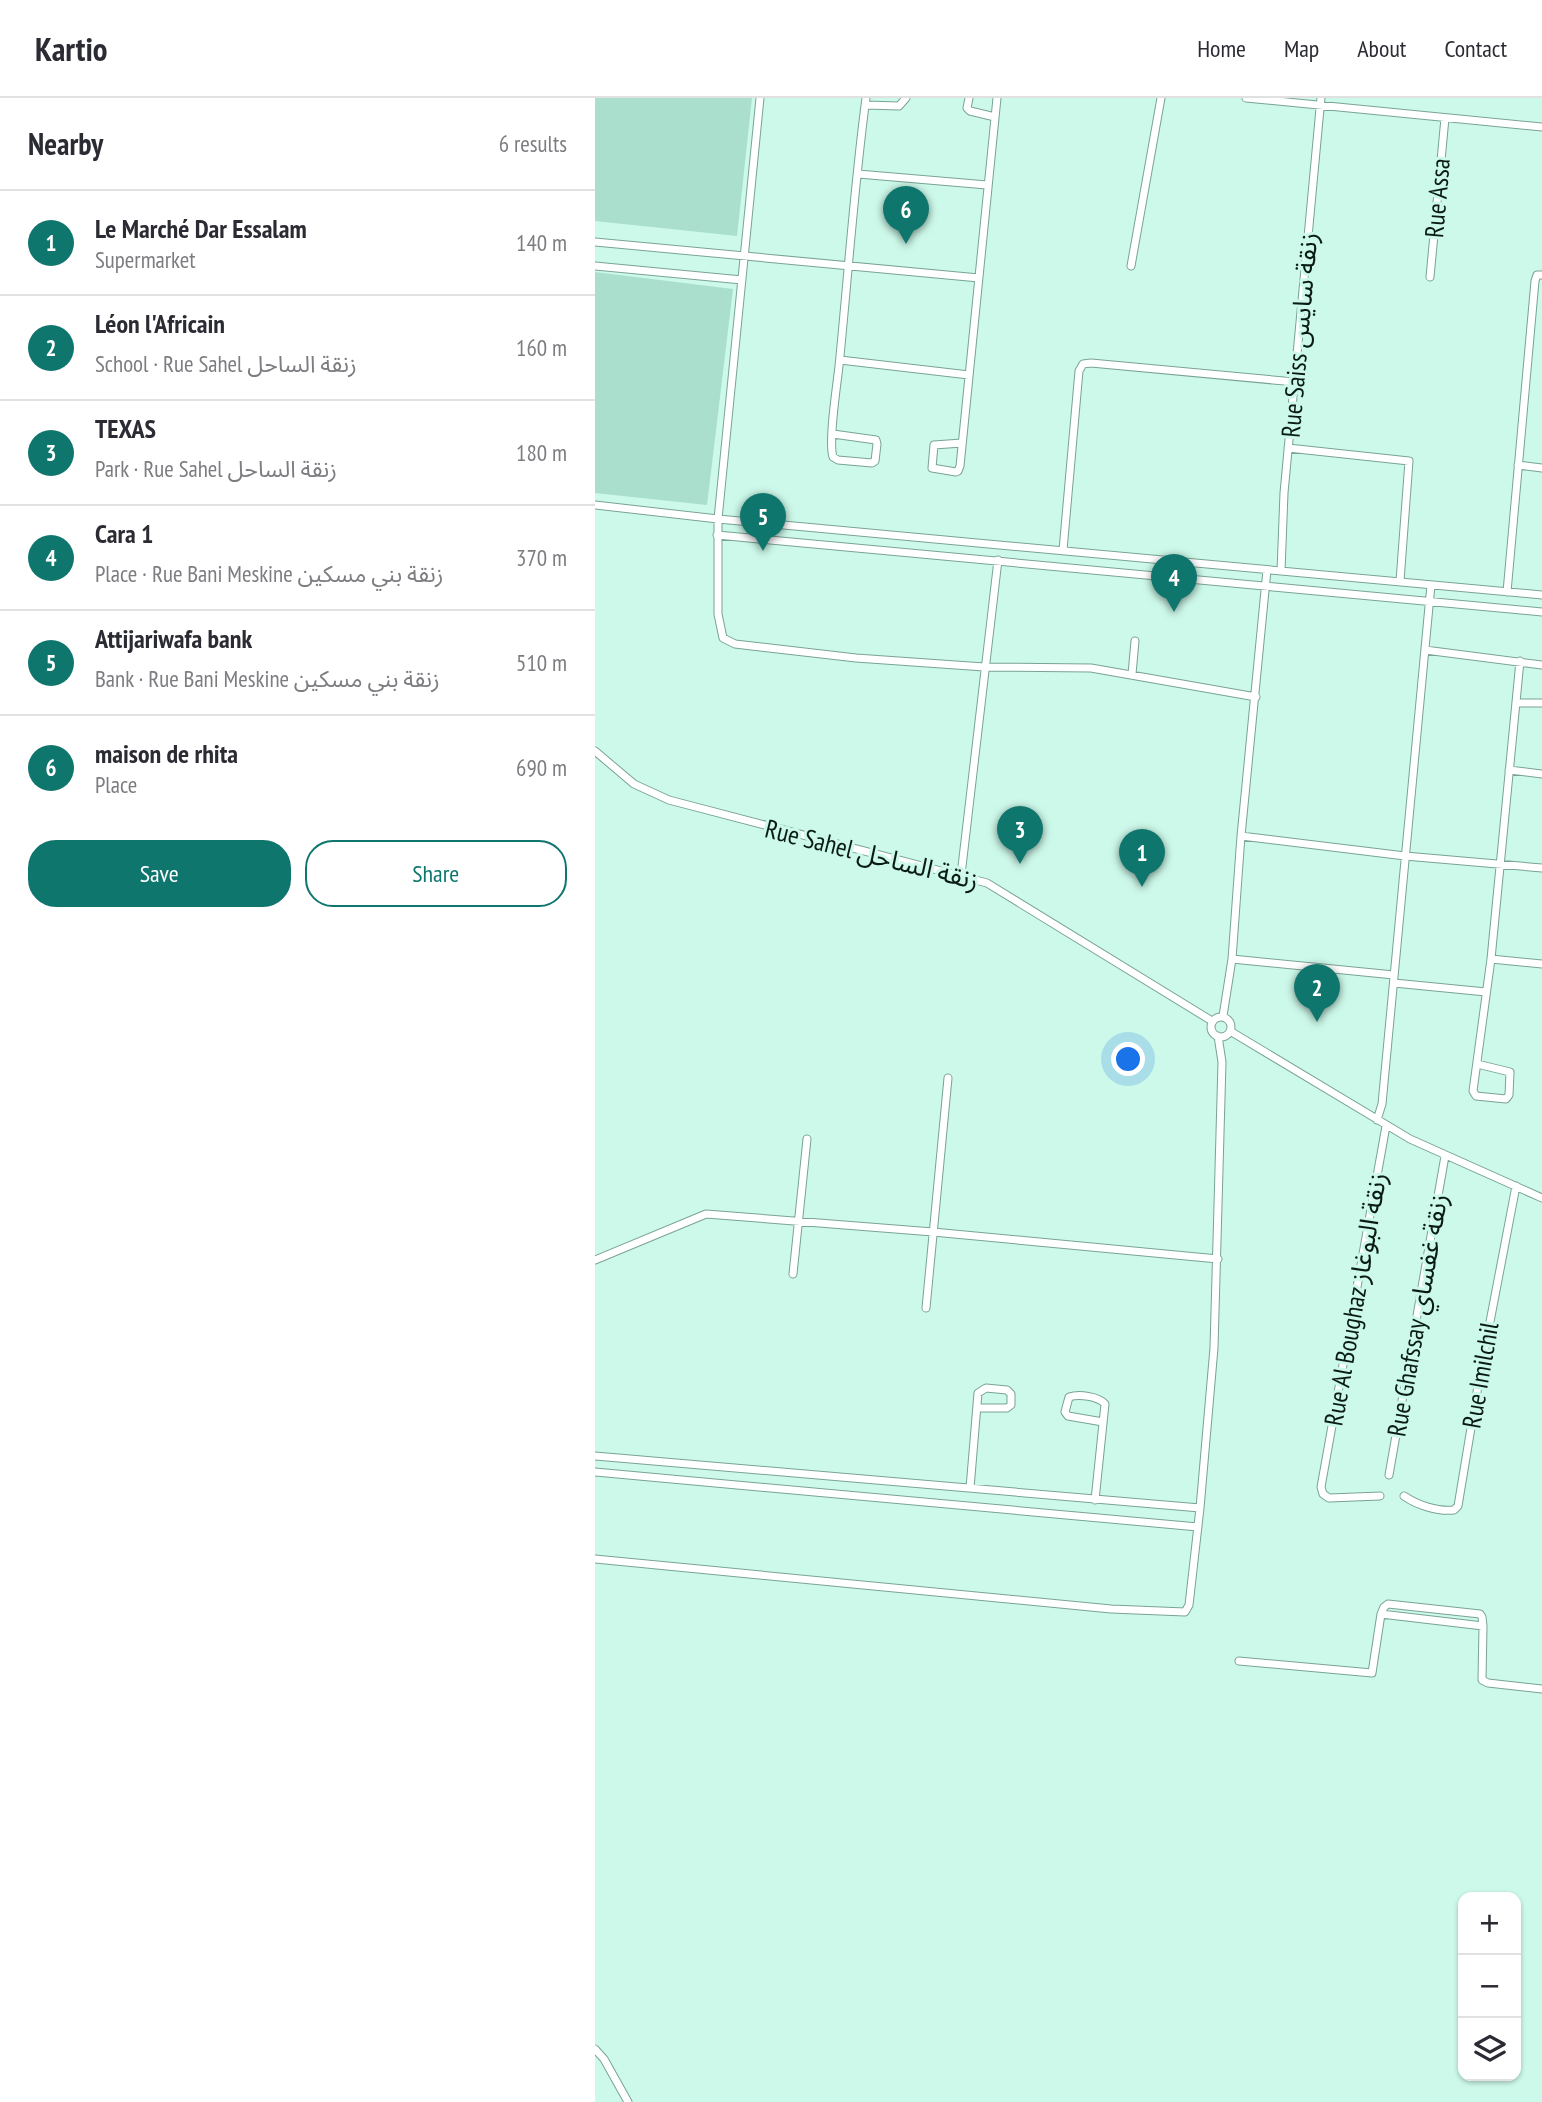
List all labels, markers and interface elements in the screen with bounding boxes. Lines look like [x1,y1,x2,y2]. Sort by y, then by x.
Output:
text: Kartio [35,27,108,70]
text: Home [1197,33,1246,64]
text: Map [1284,33,1319,64]
text: About [1357,33,1406,64]
text: Contact [1444,33,1507,64]
text: Nearby [28,124,103,163]
text: 6 results [499,129,567,158]
street label: Rue Assa [1417,157,1457,239]
pin: 6 [883,186,929,244]
text: Le Marché Dar Essalam [95,212,307,245]
text: 1 [46,228,57,257]
text: 140 m [516,228,567,257]
street label: Rue Saiss زنقة سايس [1274,231,1324,439]
text: Supermarket [95,245,196,274]
text: Léon l'Africain [95,307,225,340]
text: 2 [46,333,57,362]
text: 160 m [516,333,567,362]
text: School · Rue Sahel زنقة الساحل [95,349,357,378]
text: TEXAS [95,412,156,445]
text: 3 [46,438,57,467]
text: 180 m [516,438,567,467]
text: Park · Rue Sahel زنقة الساحل [95,454,337,483]
pin: 5 [740,493,786,551]
text: Cara 1 [95,517,154,550]
text: 4 [46,543,57,572]
text: 370 m [516,543,567,572]
pin: 4 [1151,554,1197,612]
text: Place · Rue Bani Meskine زنقة بني مسكين [95,559,444,588]
text: Attijariwafa bank [95,622,252,655]
text: 5 [46,648,57,677]
text: 510 m [516,648,567,677]
text: Bank · Rue Bani Meskine زنقة بني مسكين [95,664,440,693]
text: maison de rhita [95,737,238,770]
text: 6 [46,753,57,782]
text: 690 m [516,753,567,782]
text: Place [95,770,137,799]
pin: 3 [997,806,1043,864]
street label: Rue Sahel زنقة الساحل [762,812,982,896]
pin: 1 [1119,829,1165,887]
button: Save [28,840,291,907]
button: Share [305,840,567,907]
pin: 2 [1294,964,1340,1022]
your location [1111,1042,1145,1076]
street label: Rue Al Boughaz زنقة البوغاز [1316,1170,1394,1428]
street label: Rue Ghafssay زنقة غفساي [1379,1191,1459,1440]
street label: Rue Imilchil [1454,1319,1506,1431]
map controls [1458,1892,1521,2081]
button: + [1458,1892,1521,1955]
button: − [1458,1955,1521,2018]
button: layers [1458,2018,1521,2081]

